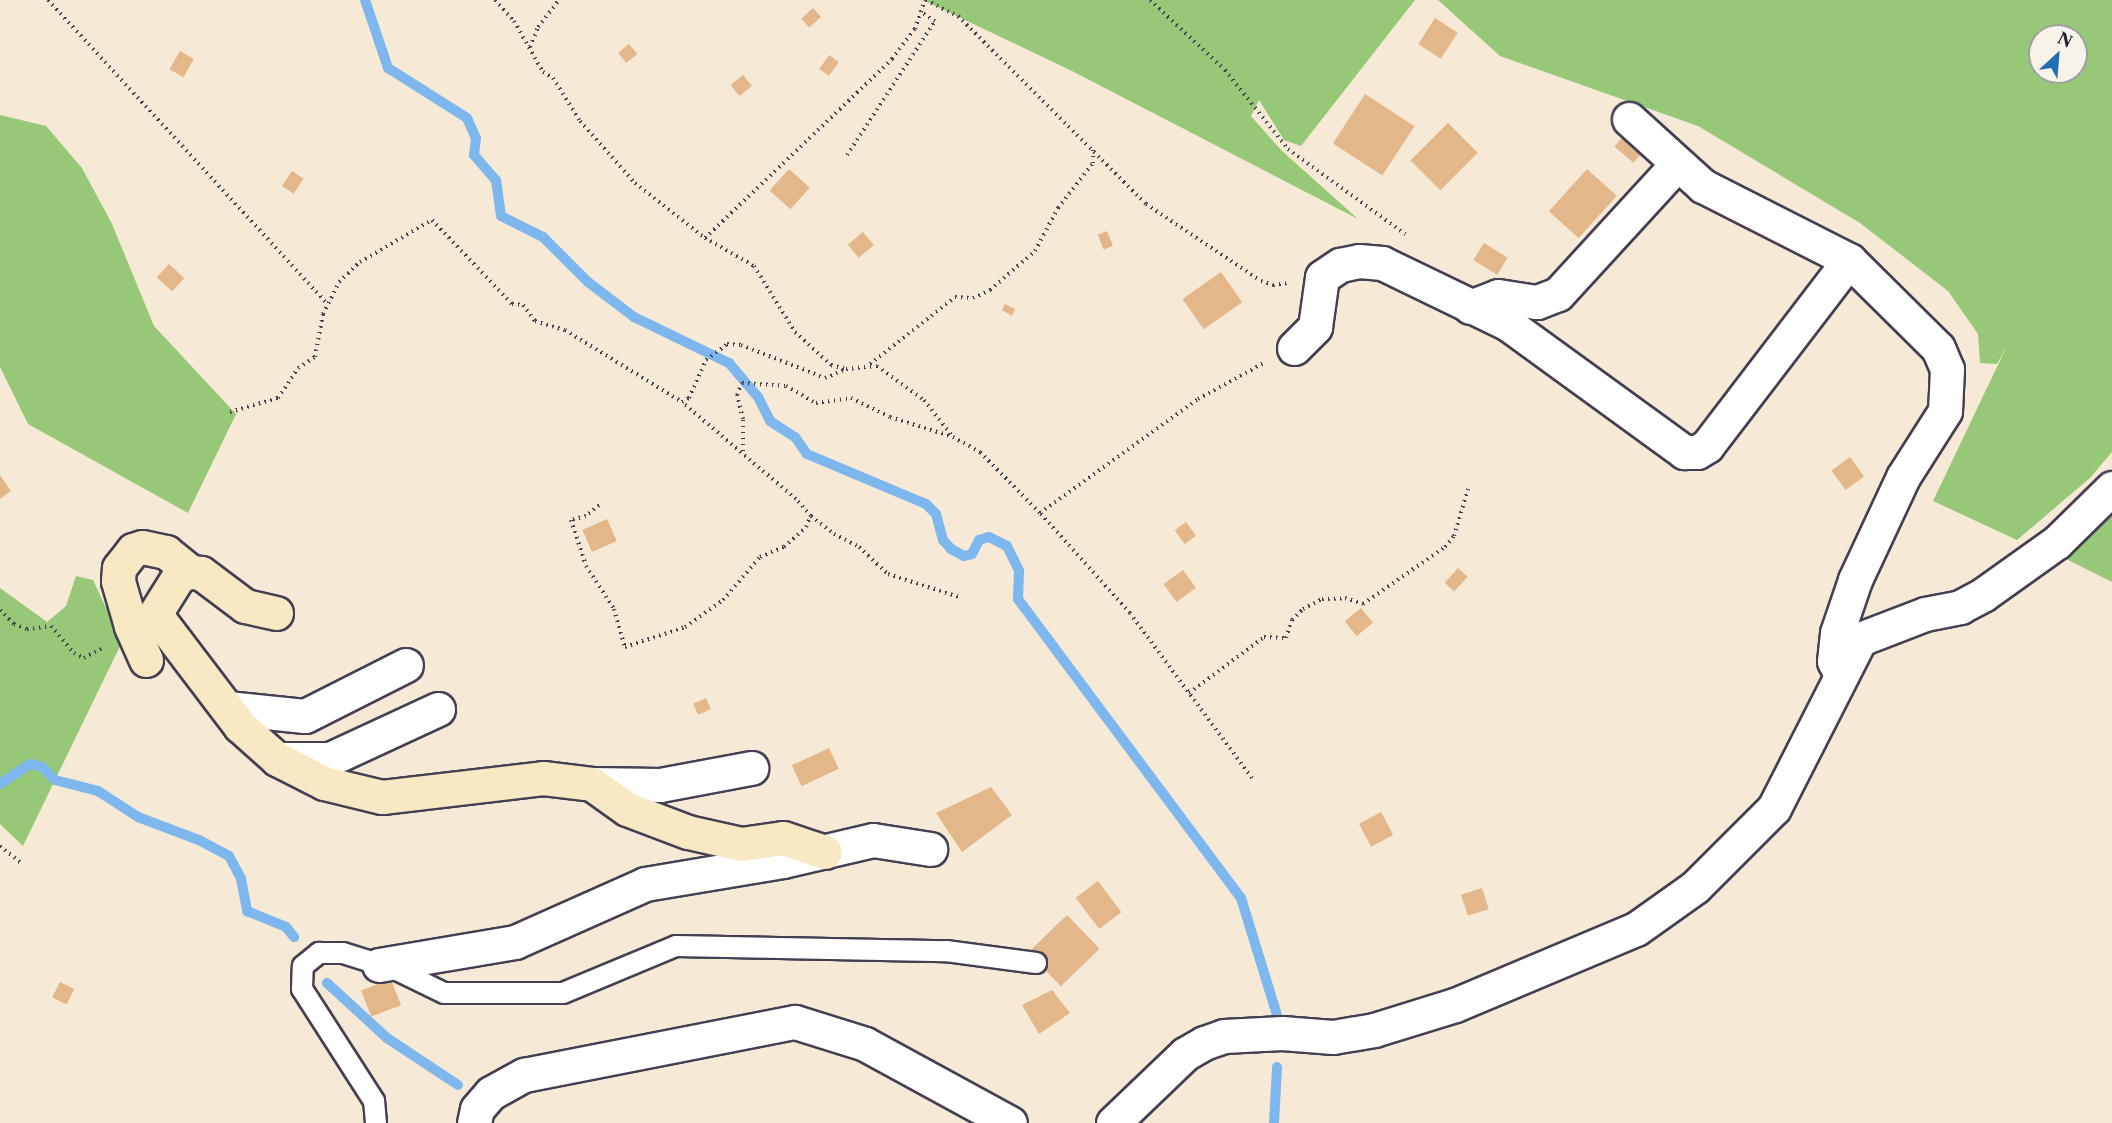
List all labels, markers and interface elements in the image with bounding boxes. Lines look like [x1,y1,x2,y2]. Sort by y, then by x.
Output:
north arrow [2028,24,2088,84]
text: N [2054,28,2076,52]

